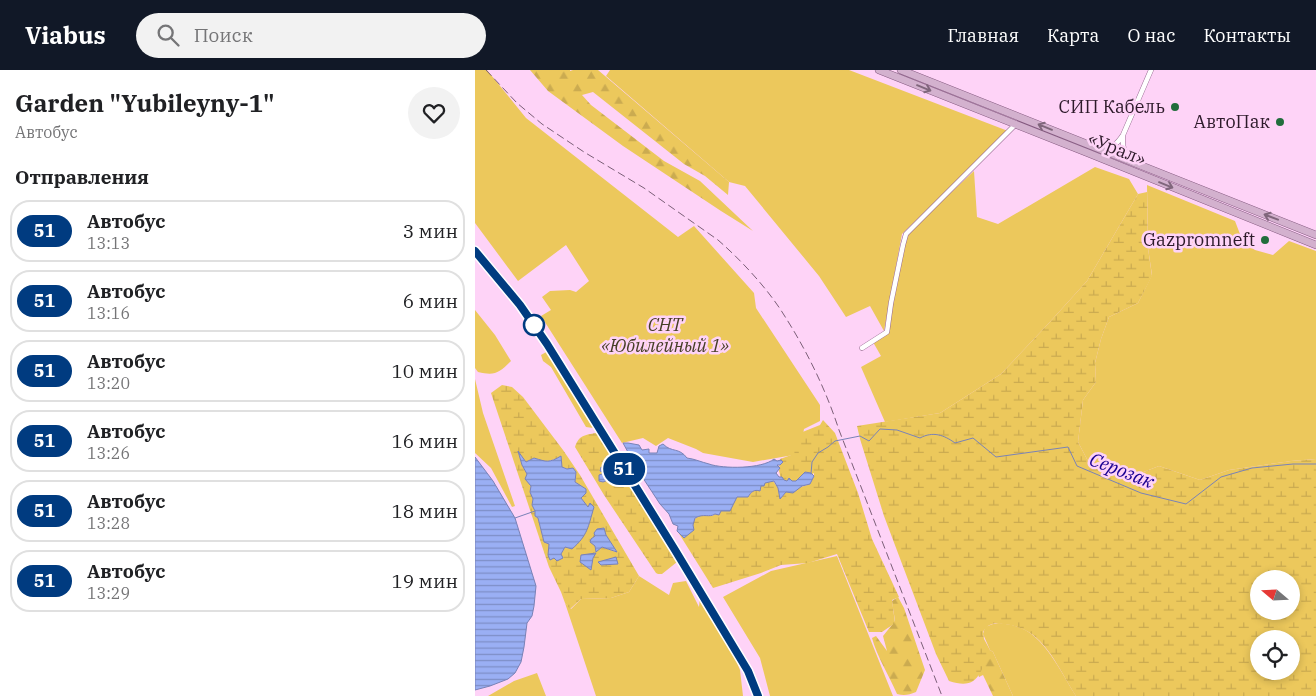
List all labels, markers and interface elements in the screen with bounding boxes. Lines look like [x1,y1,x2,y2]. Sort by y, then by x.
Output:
search box [136,13,486,58]
text: Viabus [25,19,106,51]
icon: search [154,21,182,49]
text: Поиск [194,23,253,47]
text: Главная [947,24,1019,47]
text: Карта [1047,24,1099,47]
text: О нас [1127,24,1175,47]
text: Контакты [1203,24,1291,47]
one-way arrow [916,84,931,93]
text: Garden "Yubileyny-1" [15,87,275,119]
button: heart [408,87,460,139]
place label: СИП Кабель [1059,95,1165,118]
marker: СИП Кабель [1169,101,1181,113]
place label: АвтоПак [1194,110,1271,133]
marker: АвтоПак [1274,116,1286,128]
text: Автобус [15,122,78,142]
one-way arrow [1038,122,1054,131]
street label: «Урал» [1085,127,1149,170]
text: Отправления [15,165,149,189]
one-way arrow [1158,180,1173,190]
text: Автобус [87,209,165,233]
one-way arrow [1263,212,1279,221]
text: 51 [34,219,55,242]
text: 3 мин [403,219,458,243]
place label: Gazpromneft [1143,228,1255,251]
text: 13:13 [87,233,130,253]
marker: Gazpromneft [1259,234,1271,246]
text: Автобус [87,279,165,303]
text: 51 [34,289,55,312]
text: 6 мин [403,289,458,313]
text: 13:16 [87,303,130,323]
park label: СНТ «Юбилейный 1» [601,313,729,357]
unlabelled marker [523,314,545,336]
text: Автобус [87,349,165,373]
text: 51 [34,359,55,382]
text: 10 мин [391,359,458,383]
text: 13:20 [87,373,130,393]
text: Автобус [87,419,165,443]
text: 51 [34,429,55,452]
text: 16 мин [391,429,458,453]
text: 13:26 [87,443,130,463]
water label: Серозак [1086,447,1158,494]
line badge: 51 [601,453,647,485]
text: 51 [613,457,635,480]
text: Автобус [87,489,165,513]
text: 51 [34,499,55,522]
text: 18 мин [391,499,458,523]
text: 13:28 [87,513,130,533]
text: Автобус [87,559,165,583]
text: 51 [34,569,55,592]
text: 19 мин [391,569,458,593]
north arrow [1250,570,1300,620]
map controls [1250,570,1300,680]
text: 13:29 [87,583,130,603]
button: locate [1250,630,1300,680]

